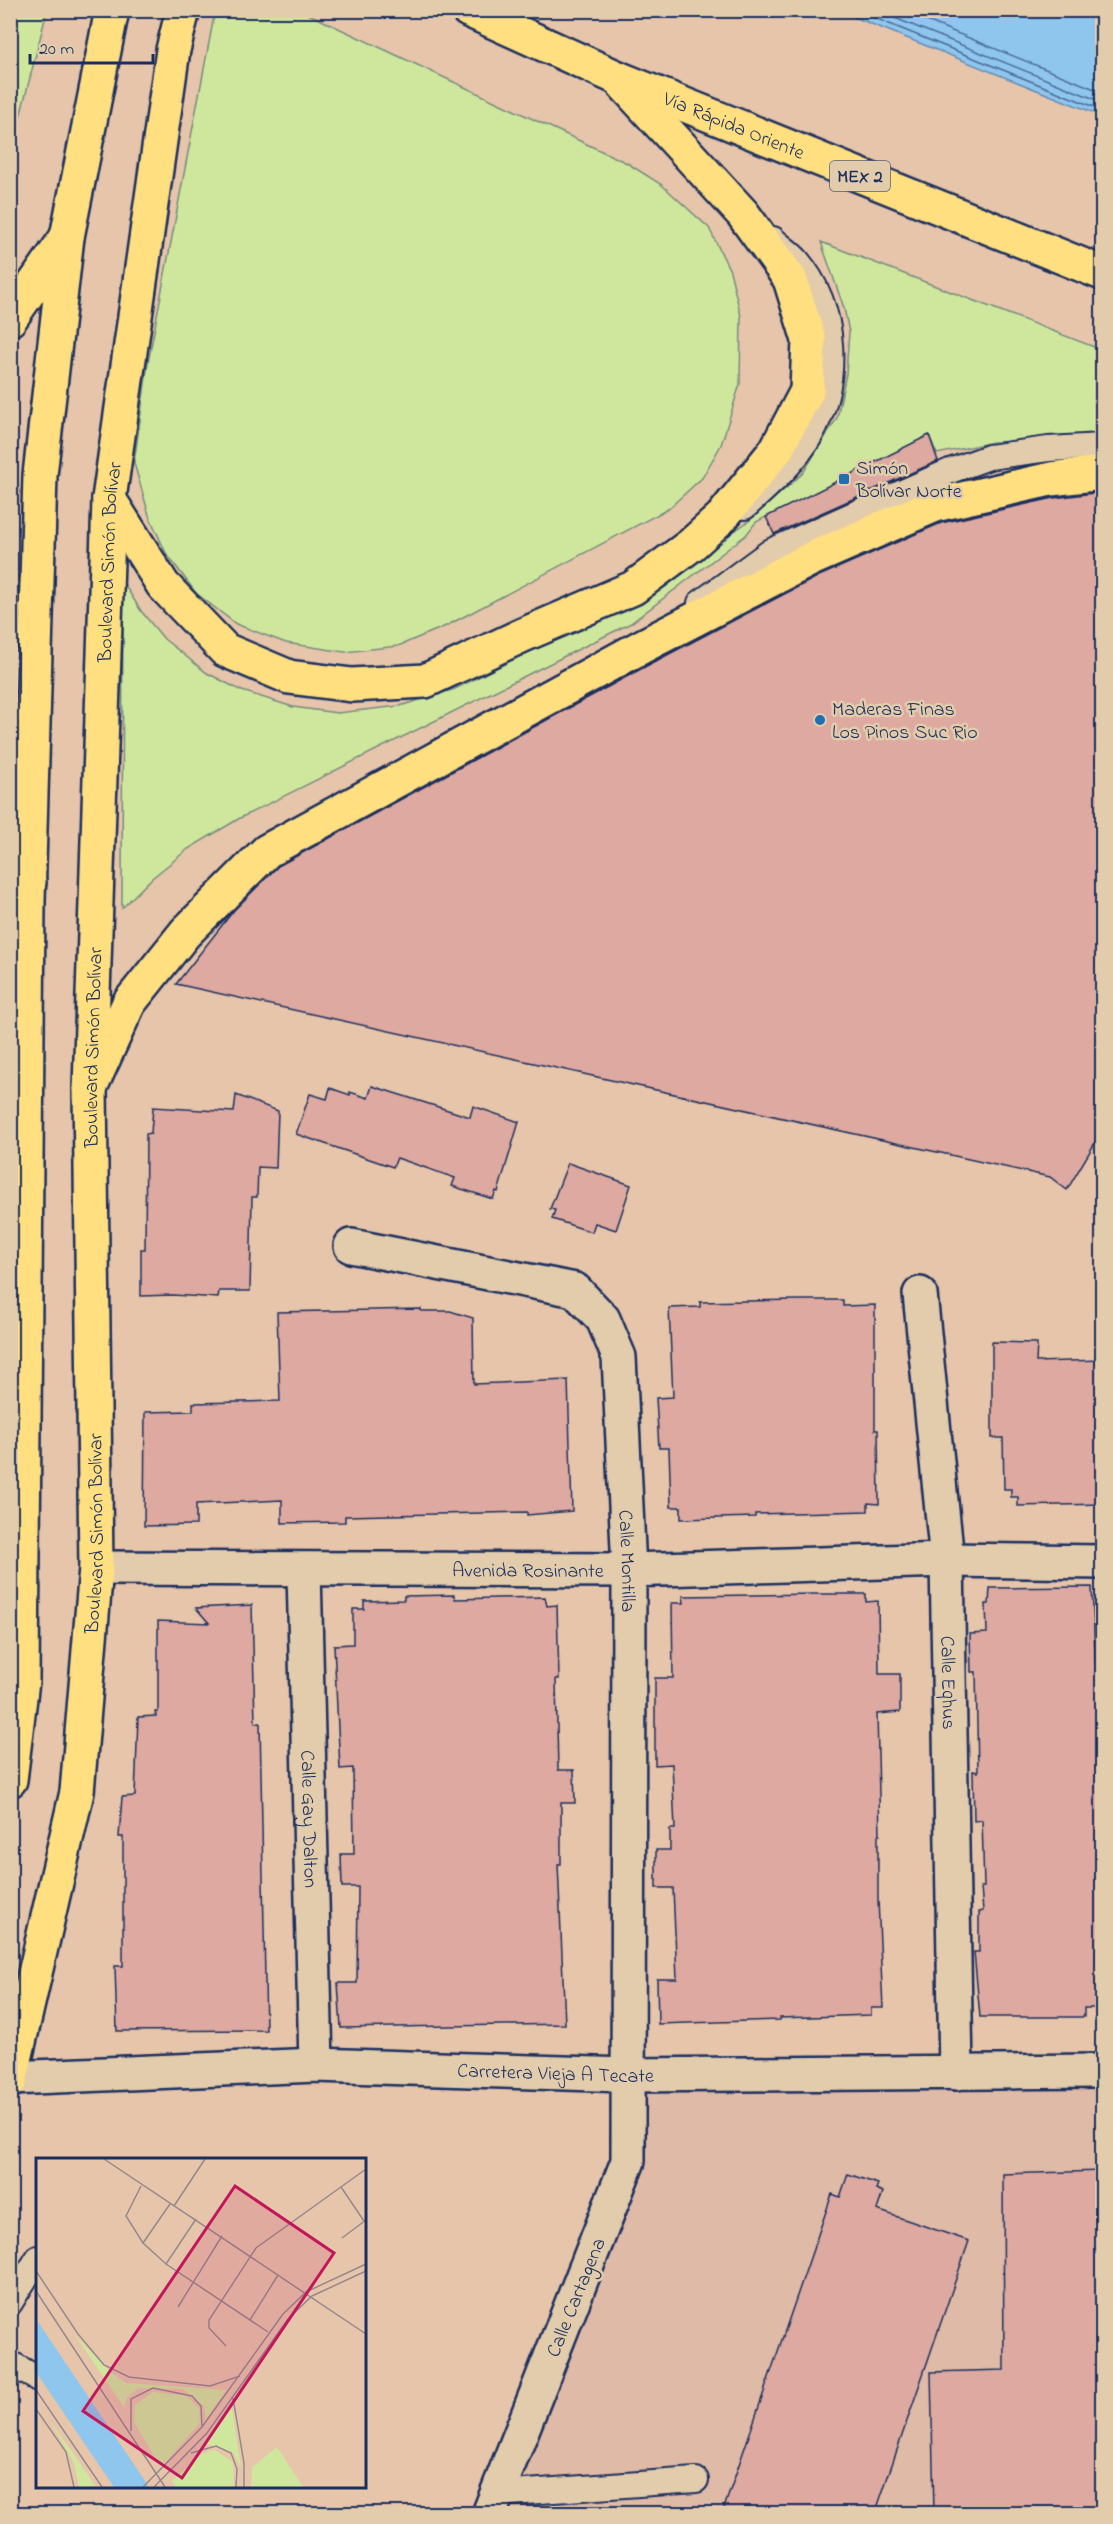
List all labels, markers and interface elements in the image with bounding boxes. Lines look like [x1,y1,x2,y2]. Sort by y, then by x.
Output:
scale bar [30,27,153,65]
text: 20 m [39,37,74,63]
street label: Vía Rápida Oriente [657,85,808,169]
road number: MEX 2 [830,161,890,191]
place label: Simón Bolívar Norte [855,455,962,507]
street label: Boulevard Simón Bolívar [92,459,131,664]
marker: Simón Bolívar Norte [837,472,851,486]
place label: Maderas Finas Los Pinos Suc Rio [832,696,978,748]
marker: Maderas Finas Los Pinos Suc Rio [813,713,827,727]
street label: Boulevard Simón Bolívar [78,946,112,1149]
street label: Boulevard Simón Bolívar [78,1432,113,1636]
street label: Calle Montilla [609,1509,641,1612]
street label: Avenida Rosinante [452,1557,604,1587]
street label: Calle Eqhus [931,1635,962,1730]
street label: Calle Gay Dalton [291,1750,324,1888]
street label: Carretera Vieja A Tecate [457,2058,654,2092]
inset map [36,2158,366,2488]
street label: Calle Cartagena [540,2234,615,2362]

